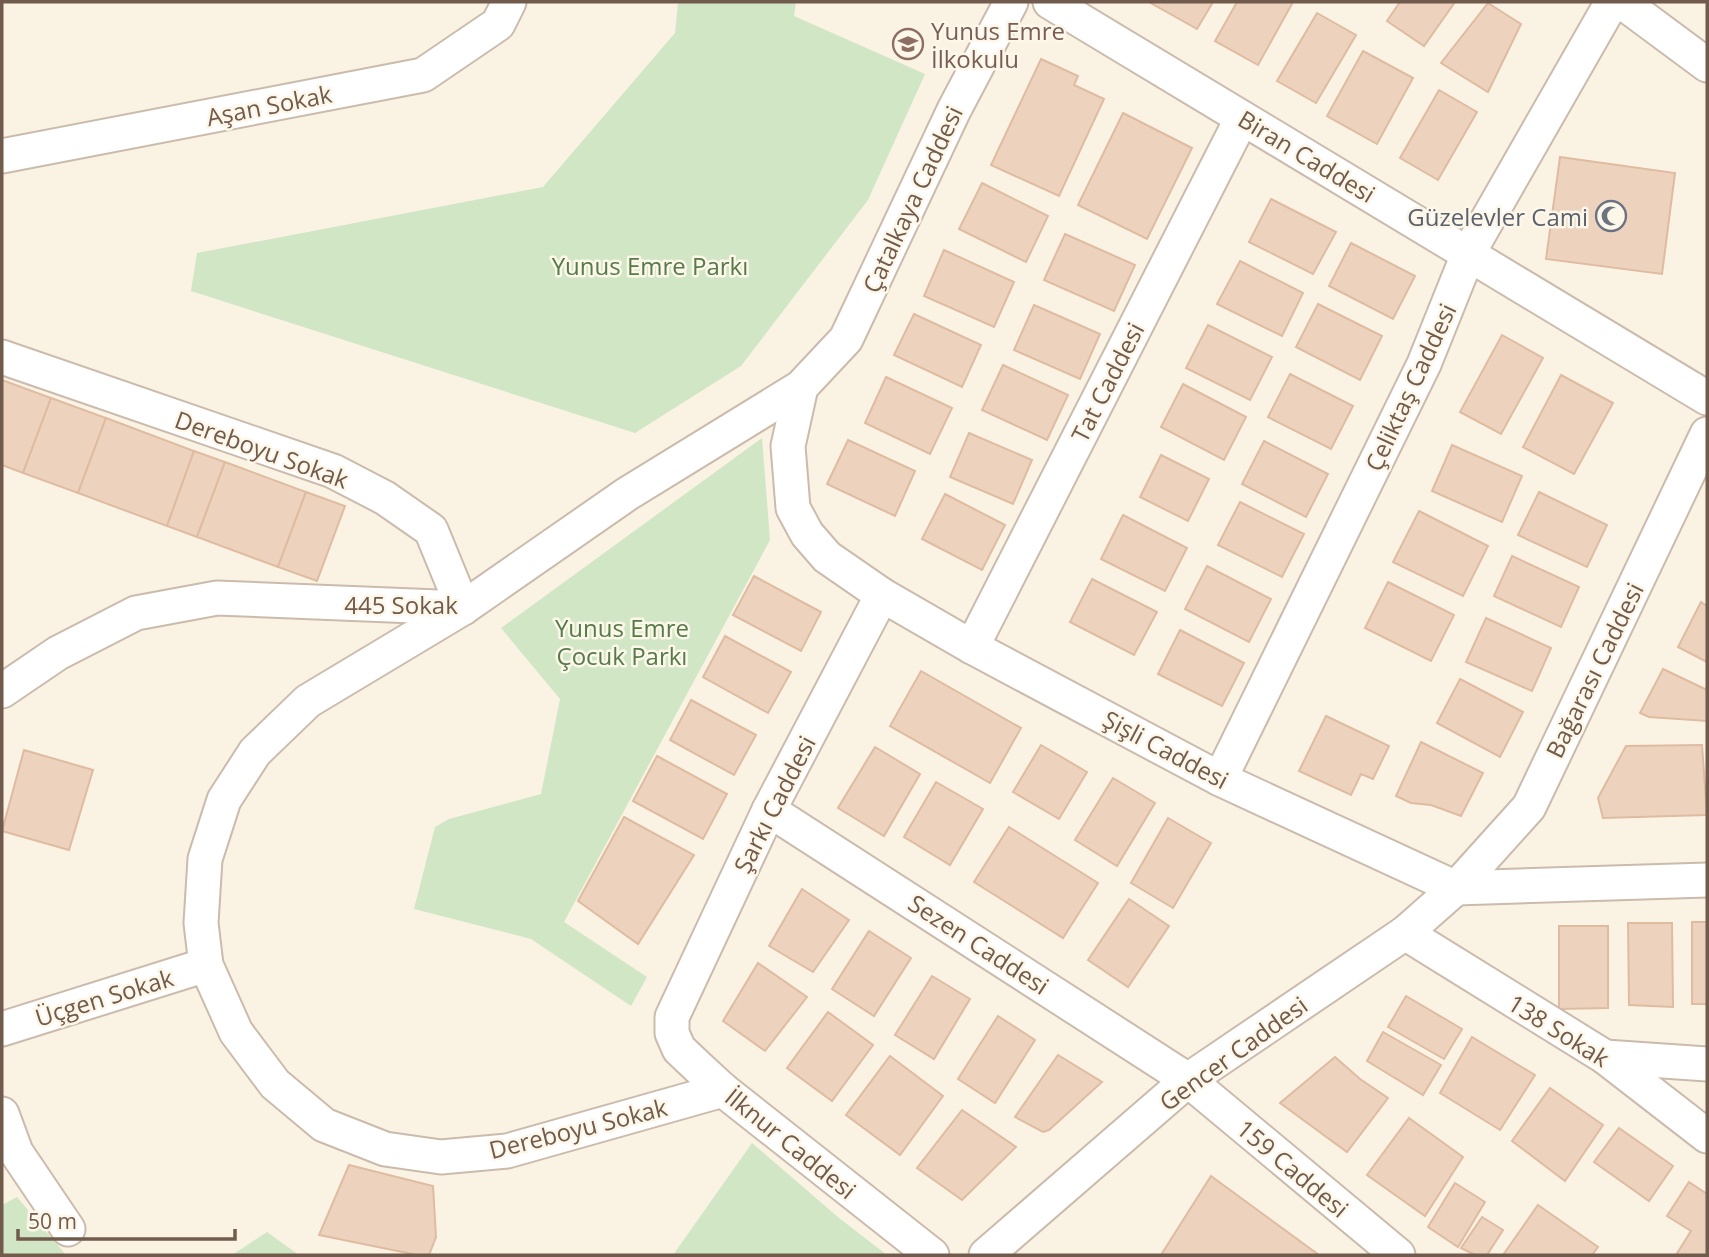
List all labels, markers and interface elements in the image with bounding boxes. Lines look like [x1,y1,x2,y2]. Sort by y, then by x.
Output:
place label: Yunus Emre İlkokulu [931,14,1065,75]
school or university icon: Yunus Emre İlkokulu [891,27,925,61]
street label: Aşan Sokak [203,77,335,133]
street label: Çatalkaya Caddesi [854,100,970,298]
street label: Biran Caddesi [1232,102,1382,210]
mosque icon: Güzelevler Cami [1594,199,1628,233]
place label: Güzelevler Cami [1407,200,1588,233]
park label: Yunus Emre Parkı [552,249,748,282]
street label: Çeliktaş Caddesi [1357,298,1463,476]
street label: Tat Caddesi [1063,317,1151,447]
street label: Dereboyu Sokak [171,402,354,496]
street label: Bağarası Caddesi [1537,577,1651,763]
street label: 445 Sokak [344,588,458,621]
park label: Yunus Emre Çocuk Parkı [555,611,689,672]
street label: Şişli Caddesi [1097,702,1235,796]
street label: Şarkı Caddesi [725,730,823,878]
street label: Sezen Caddesi [902,886,1056,1002]
street label: Üçgen Sokak [31,960,177,1034]
street label: 138 Sokak [1502,986,1616,1074]
street label: Gencer Caddesi [1152,988,1314,1118]
street label: İlknur Caddesi [719,1080,863,1206]
street label: Dereboyu Sokak [485,1090,671,1166]
street label: 159 Caddesi [1230,1112,1356,1224]
scale bar [18,1198,234,1242]
text: 50 m [28,1207,77,1235]

